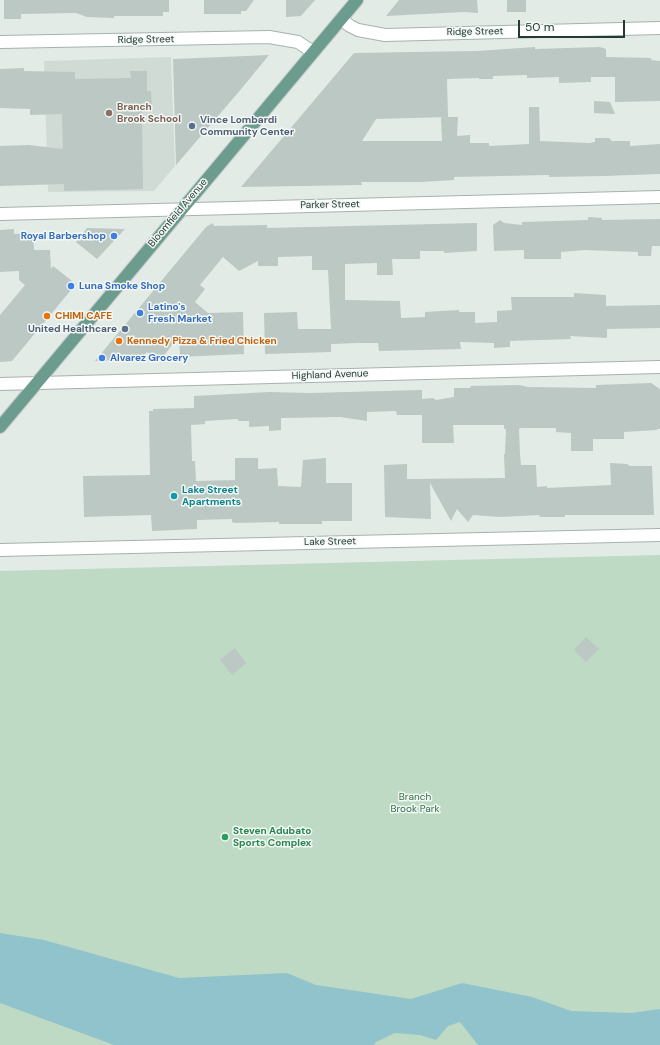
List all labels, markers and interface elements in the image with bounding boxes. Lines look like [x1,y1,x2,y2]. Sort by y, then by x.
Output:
scale bar [520,12,627,38]
text: 50 m [525,19,554,35]
street label: Ridge Street [447,26,503,38]
street label: Ridge Street [118,34,174,46]
place label: Branch Brook School [117,101,181,124]
marker: Branch Brook School [104,108,114,118]
place label: Vince Lombardi Community Center [200,114,294,138]
marker: Vince Lombardi Community Center [187,121,197,131]
street label: Bloomfield Avenue [146,176,210,250]
street label: Parker Street [300,198,360,212]
place label: Royal Barbershop [21,230,106,242]
marker: Royal Barbershop [109,231,119,241]
place label: Luna Smoke Shop [79,280,165,292]
marker: Luna Smoke Shop [66,281,76,291]
place label: Latino's Fresh Market [148,301,212,324]
marker: Latino's Fresh Market [135,308,145,318]
place label: CHIMI CAFE [55,310,112,322]
marker: CHIMI CAFE [42,311,52,321]
place label: United Healthcare [28,323,117,335]
marker: United Healthcare [120,324,130,334]
place label: Kennedy Pizza & Fried Chicken [127,335,277,347]
marker: Kennedy Pizza & Fried Chicken [114,336,124,346]
place label: Alvarez Grocery [110,352,188,364]
marker: Alvarez Grocery [97,353,107,363]
street label: Highland Avenue [291,368,369,382]
place label: Lake Street Apartments [182,484,241,508]
marker: Lake Street Apartments [169,491,179,501]
street label: Lake Street [304,536,356,548]
park label: Branch Brook Park [391,791,439,814]
place label: Steven Adubato Sports Complex [233,825,311,848]
marker: Steven Adubato Sports Complex [220,832,230,842]

